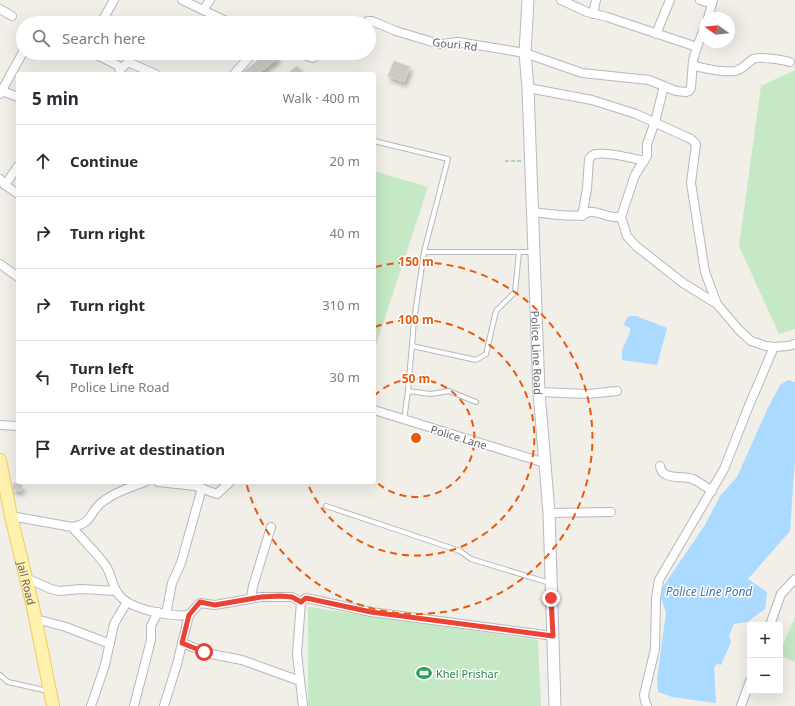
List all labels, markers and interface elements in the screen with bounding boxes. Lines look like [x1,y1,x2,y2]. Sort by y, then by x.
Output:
north arrow [699,12,735,48]
search box [16,16,376,60]
icon: search [30,27,52,49]
text: Search here [62,28,145,48]
street label: Gouri Rd [432,34,478,54]
text: 5 min [32,87,79,110]
text: Walk · 400 m [282,89,360,107]
icon: ahead [32,150,54,172]
text: Continue [70,151,138,171]
text: 20 m [330,152,360,170]
icon: right [32,222,54,244]
text: Turn right [70,223,145,243]
text: 40 m [330,224,360,242]
text: 150 m [398,253,434,270]
icon: right [32,294,54,316]
text: Turn right [70,295,145,315]
text: 310 m [322,296,360,314]
street label: Police Line Road [529,310,547,395]
text: 100 m [398,311,434,328]
text: Turn left [70,358,134,378]
icon: left [32,366,54,388]
text: 30 m [330,368,360,386]
text: 50 m [402,370,430,387]
text: Police Line Road [70,378,170,396]
street label: Police Lane [429,421,489,453]
centre of rings [409,431,423,445]
icon: arrive [32,438,54,460]
text: Arrive at destination [70,439,225,459]
street label: Jail Road [14,559,40,606]
water label: Police Line Pond [666,583,753,600]
route end [542,589,560,607]
map controls [747,622,783,694]
button: + [747,622,783,658]
route start [195,643,213,661]
button: − [747,658,783,694]
sports icon: Khel Prishar [415,664,433,682]
place label: Khel Prishar [436,666,499,681]

